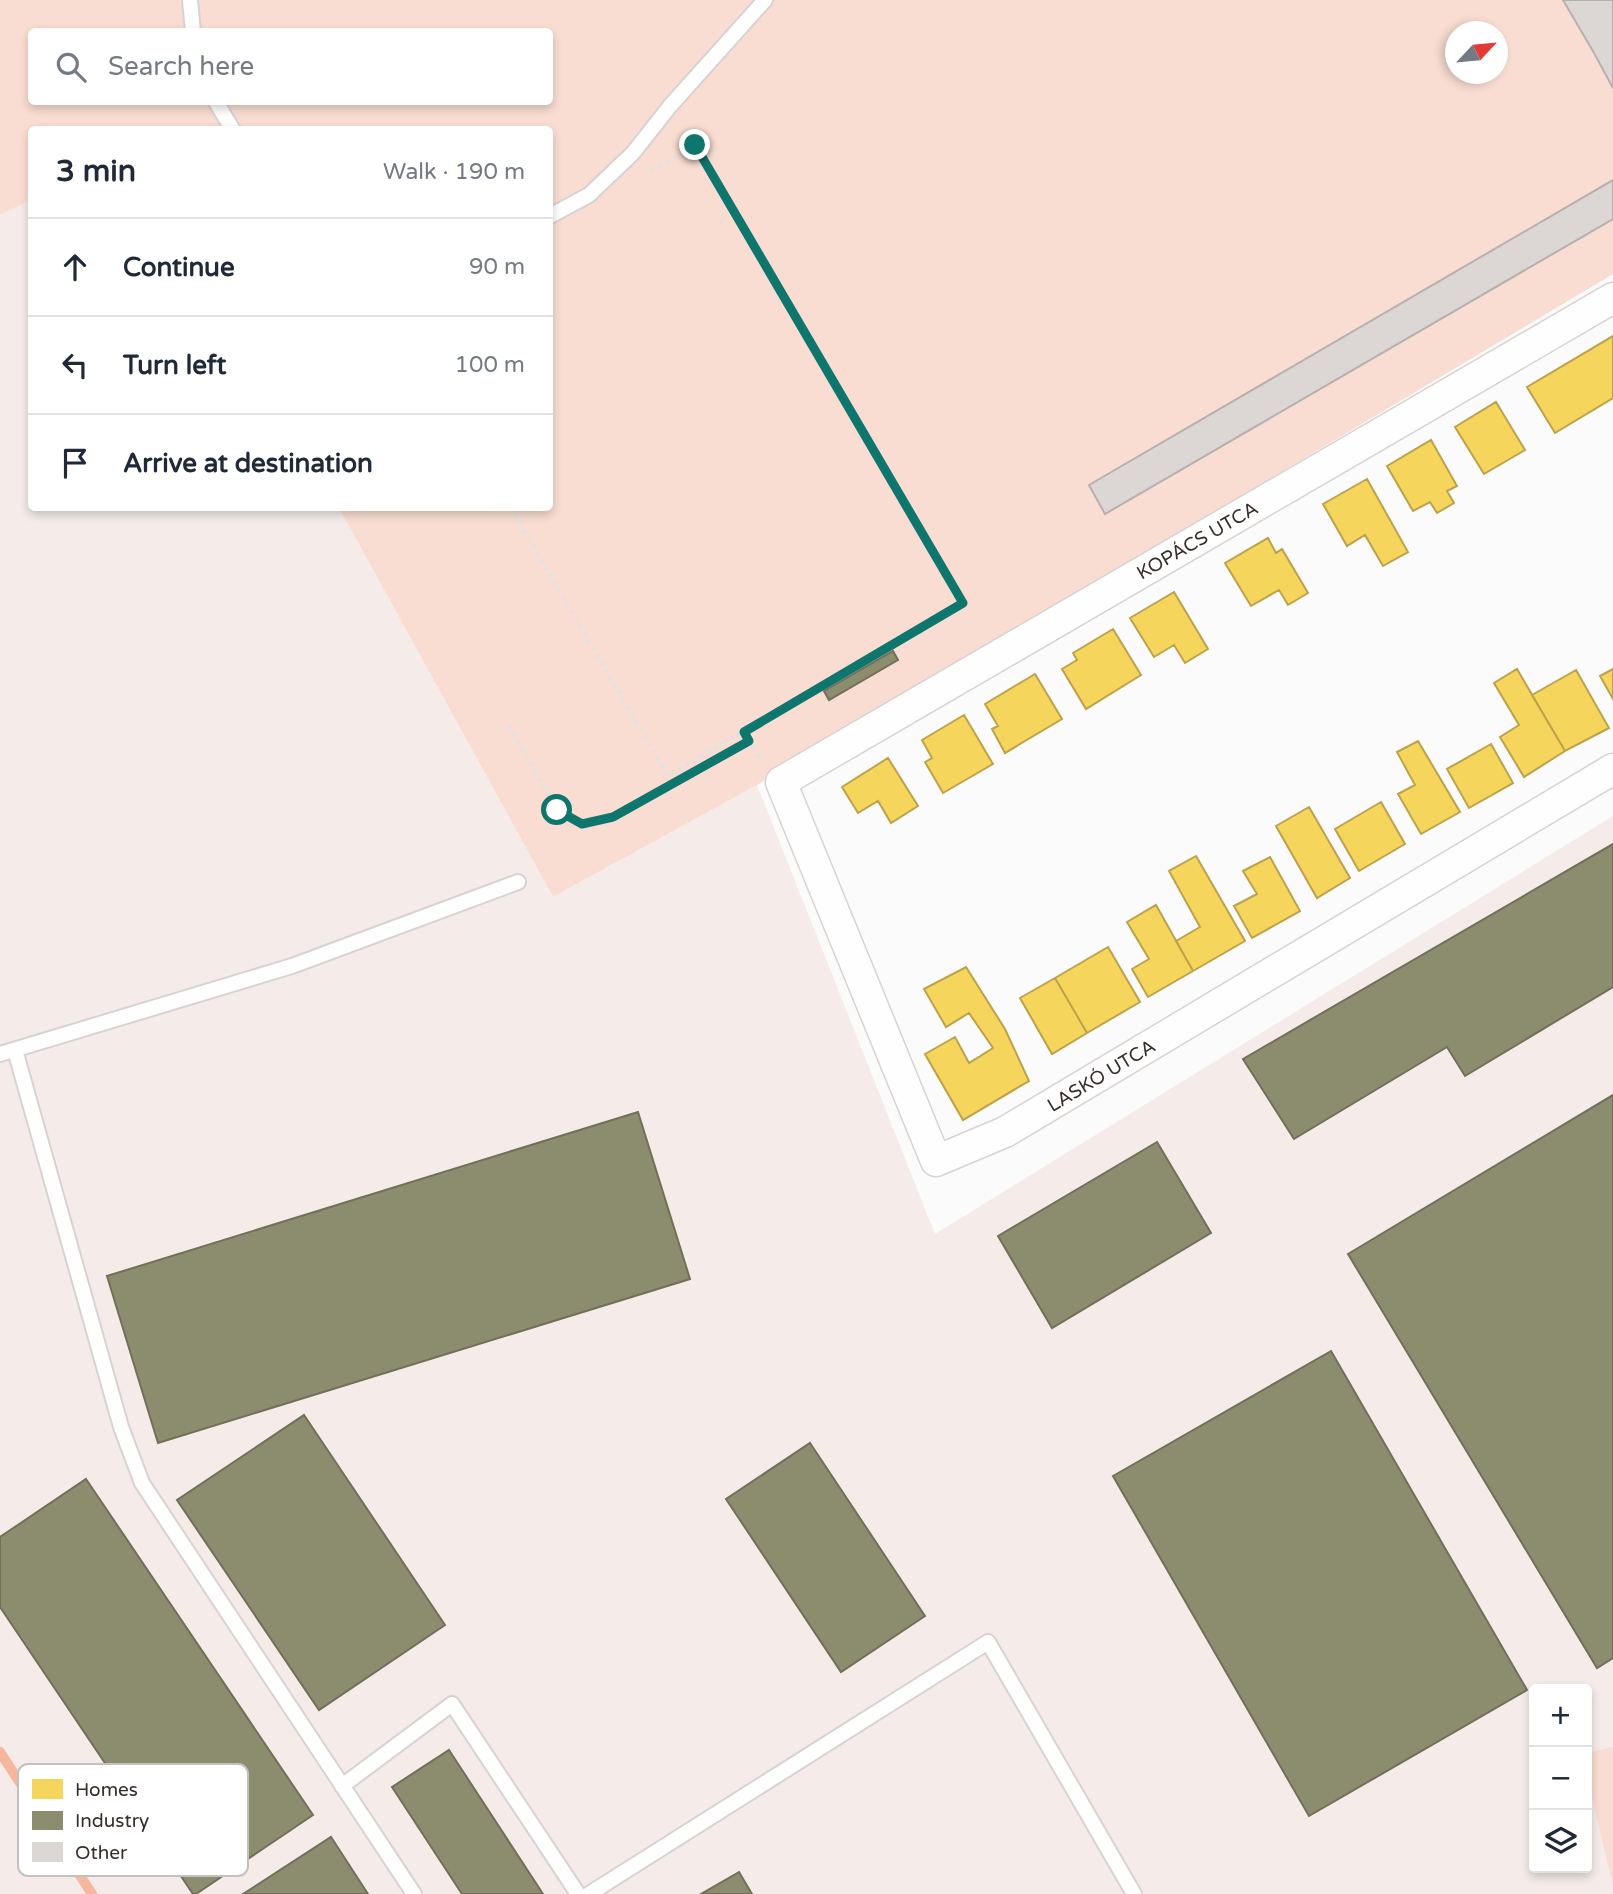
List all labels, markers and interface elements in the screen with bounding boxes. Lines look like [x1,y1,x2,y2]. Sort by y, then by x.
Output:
north arrow [1445,21,1508,84]
search box [28,28,553,105]
icon: search [52,48,90,86]
text: Search here [108,51,254,82]
route end [679,129,710,160]
text: 3 min [56,153,136,190]
text: Walk · 190 m [383,158,525,186]
icon: ahead [56,248,94,286]
text: Continue [123,252,235,283]
text: 90 m [469,253,525,281]
icon: left [56,346,94,384]
text: Turn left [123,350,226,381]
text: 100 m [455,351,525,379]
icon: arrive [56,444,94,482]
text: Arrive at destination [123,448,373,479]
street label: KOPÁCS UTCA [1133,496,1262,584]
route start [541,794,572,825]
street label: LASKÓ UTCA [1043,1034,1159,1117]
map controls [1529,1684,1592,1873]
button: + [1529,1684,1592,1747]
button: − [1529,1747,1592,1810]
legend [18,1764,248,1876]
text: Homes [75,1779,138,1801]
text: Industry [75,1810,149,1832]
button: layers [1529,1810,1592,1873]
text: Other [75,1842,128,1864]

